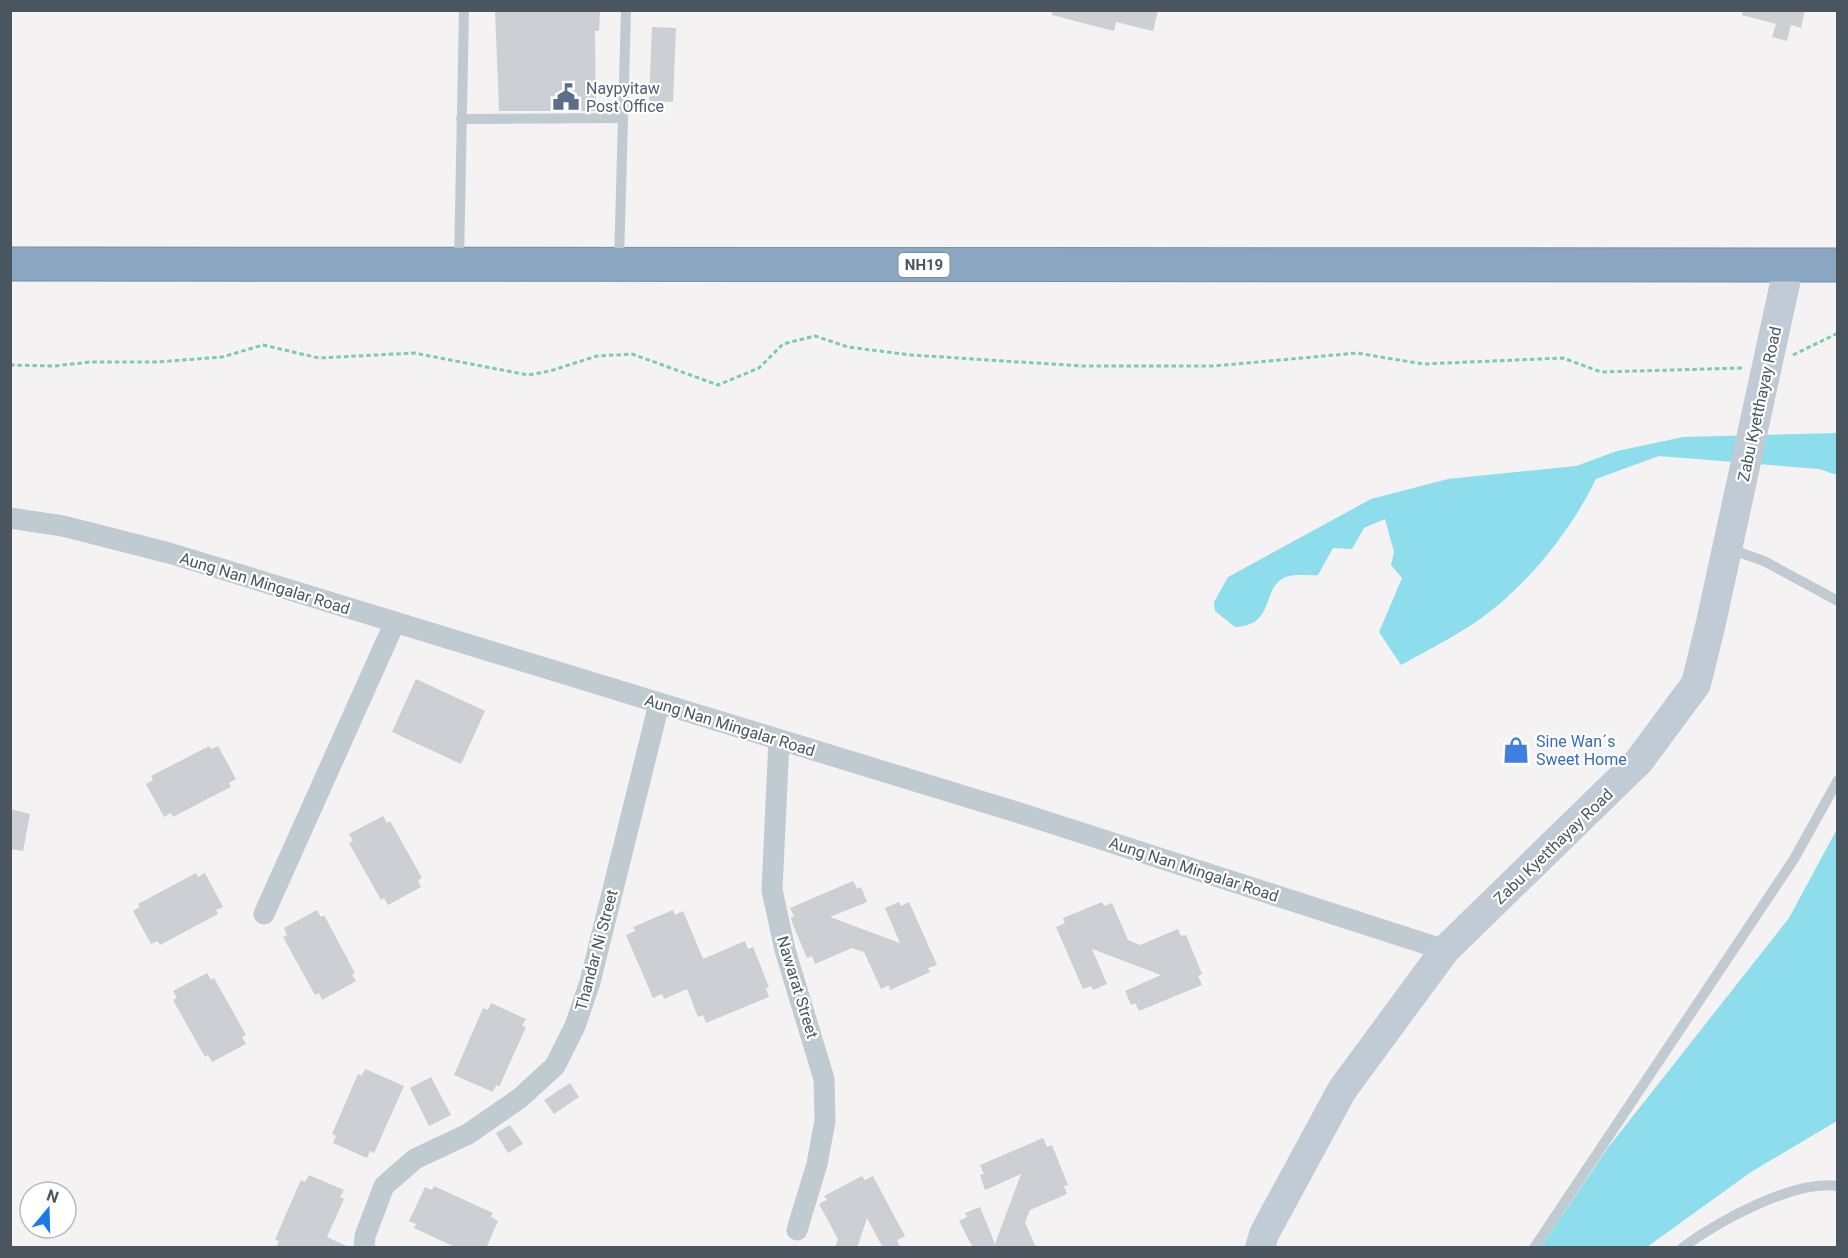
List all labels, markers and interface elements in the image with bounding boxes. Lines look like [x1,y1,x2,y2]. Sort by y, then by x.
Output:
place label: Naypyitaw Post Office [586,79,664,116]
public building icon: Naypyitaw Post Office [551,82,581,112]
road number: NH19 [898,253,950,277]
street label: Zabu Kyetthayay Road [1734,325,1785,483]
street label: Aung Nan Mingalar Road [177,549,352,618]
street label: Aung Nan Mingalar Road [642,691,817,760]
place label: Sine Wan´s Sweet Home [1536,732,1627,769]
shop icon: Sine Wan´s Sweet Home [1501,735,1531,765]
street label: Zabu Kyetthayay Road [1490,785,1617,908]
street label: Aung Nan Mingalar Road [1107,833,1281,906]
street label: Thandar Ni Street [571,888,622,1013]
street label: Nawarat Street [773,934,822,1041]
north arrow [18,1180,78,1240]
text: N [44,1185,61,1207]

